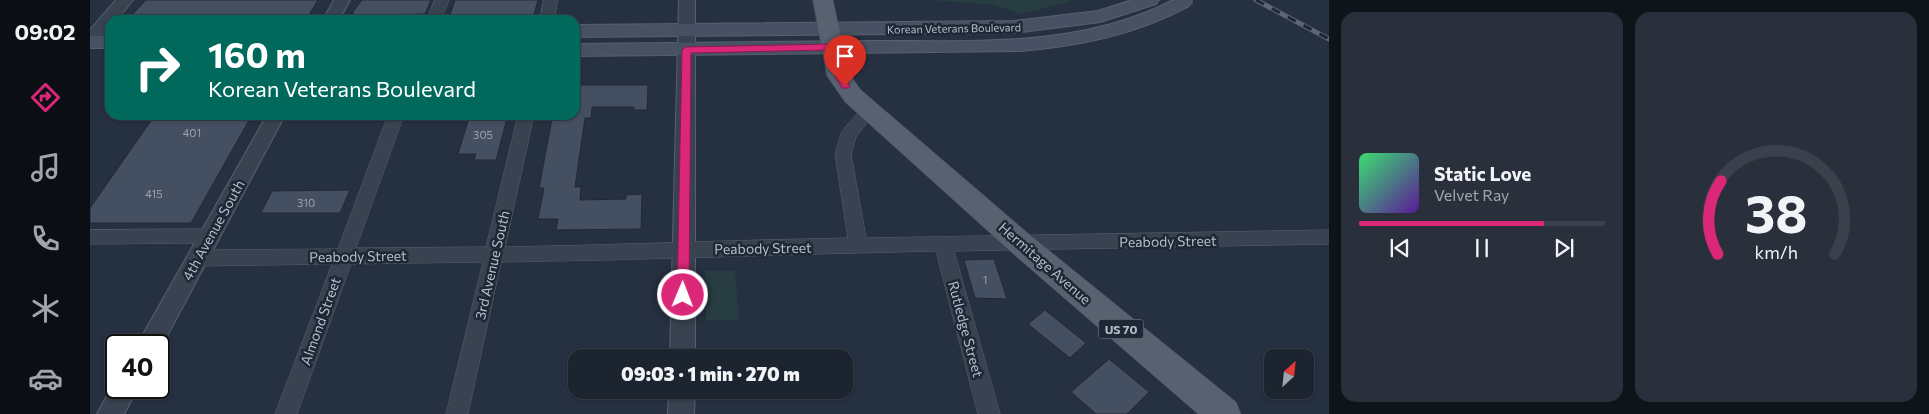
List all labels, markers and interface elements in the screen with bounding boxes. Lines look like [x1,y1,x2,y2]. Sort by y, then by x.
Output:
text: 09:02 [14,18,76,45]
street label: Korean Veterans Boulevard [887,20,1021,36]
text: 160 m [208,32,306,75]
icon: right [125,35,190,100]
pin [824,35,866,86]
icon: arrive [831,42,859,70]
text: Korean Veterans Boulevard [208,75,476,102]
icon: directions [28,80,63,115]
house number: 401 [183,126,201,139]
house number: 305 [473,128,493,141]
icon: music [28,150,63,185]
text: Static Love [1434,162,1531,185]
street label: 4th Avenue South [178,177,248,283]
text: 38 [1745,180,1807,244]
text: Velvet Ray [1434,185,1509,204]
house number: 415 [145,187,163,200]
house number: 310 [297,196,315,209]
street label: 3rd Avenue South [471,209,513,321]
street label: Hermitage Avenue [995,218,1095,308]
icon: phone [28,221,63,256]
street label: Peabody Street [1119,232,1217,250]
icon: previous [1386,234,1414,262]
icon: pause [1468,234,1496,262]
icon: next [1550,234,1578,262]
street label: Peabody Street [714,239,812,257]
text: km/h [1754,241,1798,263]
street label: Peabody Street [309,247,407,265]
position arrow [656,268,708,320]
house number: 1 [983,273,987,286]
street label: Almond Street [296,275,344,367]
street label: Rutledge Street [945,279,987,379]
icon: climate [28,291,63,326]
road number: US 70 [1098,320,1144,338]
speed limit sign: 40 [105,334,170,399]
north arrow [1264,349,1314,399]
map controls [1264,349,1314,399]
icon: car [28,361,63,396]
text: 09:03 · 1 min · 270 m [621,362,800,385]

